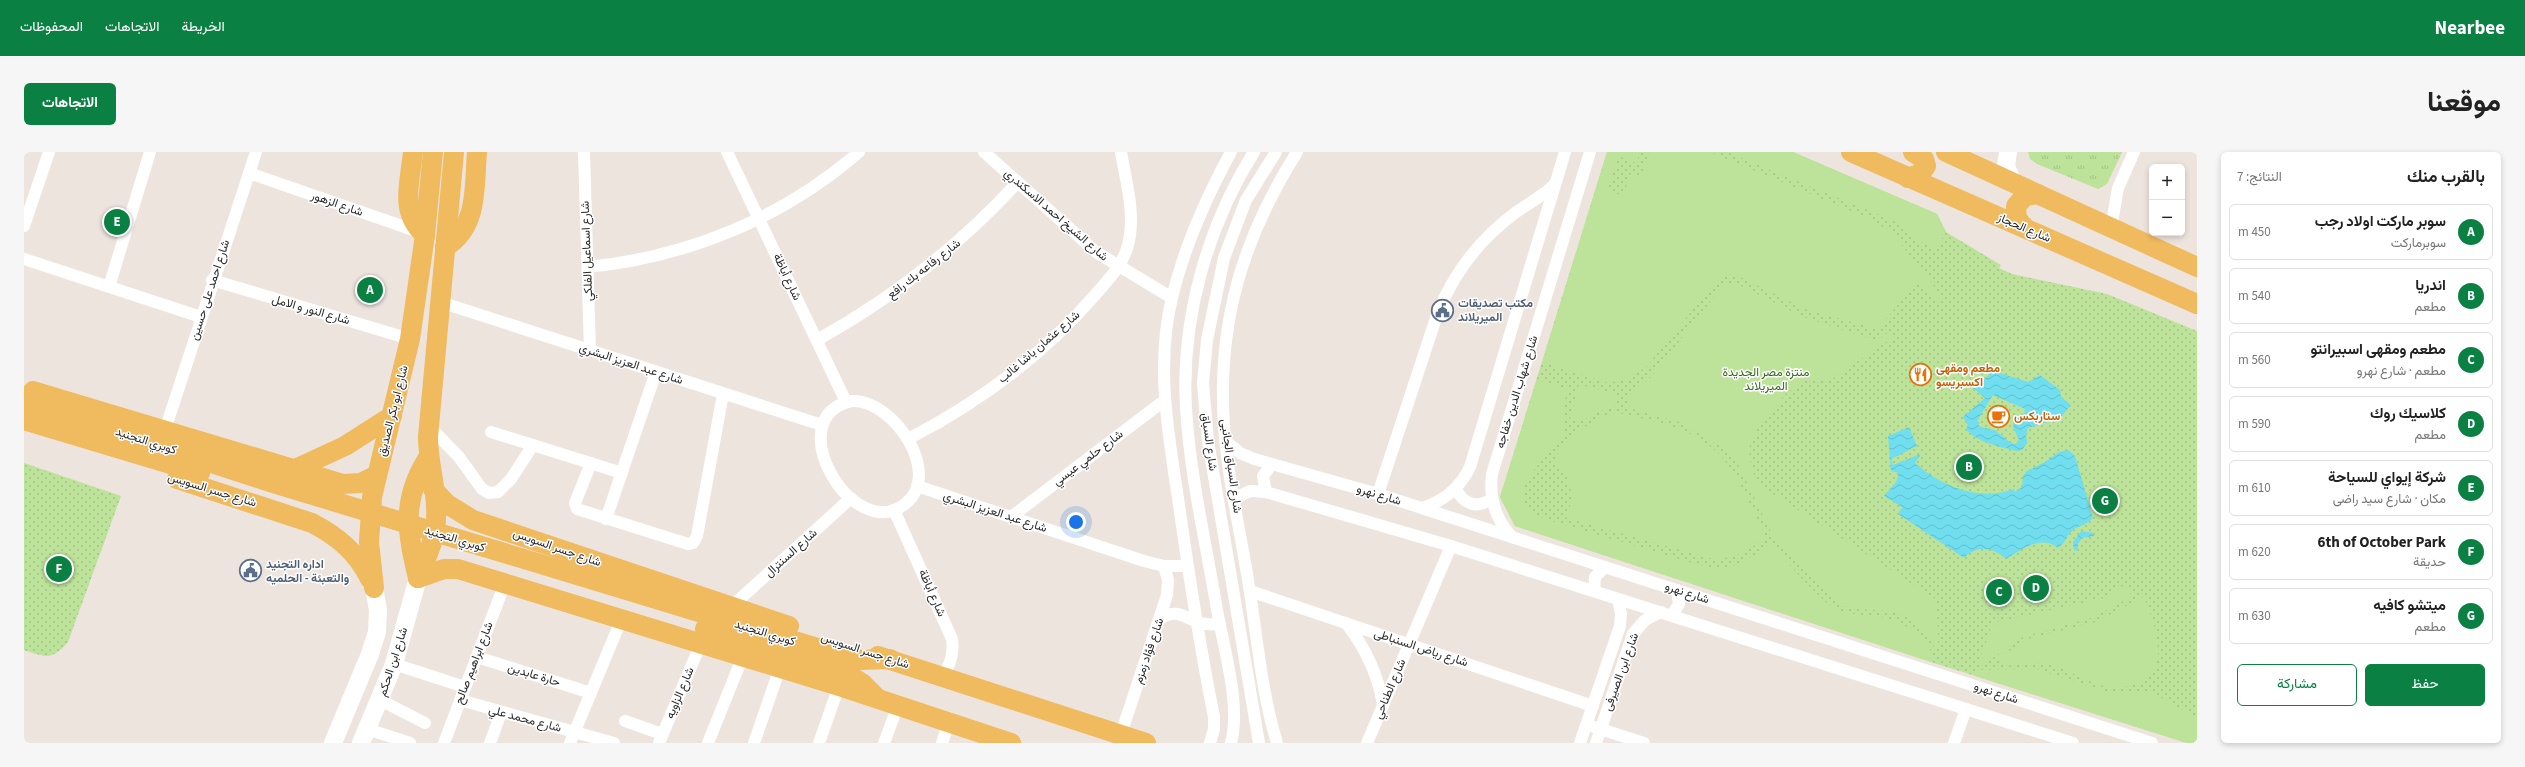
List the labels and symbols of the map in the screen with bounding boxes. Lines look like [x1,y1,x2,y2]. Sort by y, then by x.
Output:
street label: شارع الشيخ احمد الاسكندري [999,165,1112,266]
street label: شارع الزهور [308,187,365,221]
street label: شارع اسماعيل الفلكي [577,201,598,301]
pin: E [104,207,130,237]
street label: شارع الحجاز [1994,209,2053,247]
street label: شارع رفاعه بك رافع [884,235,964,303]
street label: شارع احمد على حسين [186,238,234,342]
street label: شارع أباظة [769,251,805,303]
pin: A [357,275,383,305]
street label: شارع النور و الامل [270,291,352,329]
place label: مكتب تصديقات الميريلاند [1458,295,1534,326]
public building icon: مكتب تصديقات الميريلاند [1430,297,1456,323]
street label: شارع عثمان باشا غالب [994,307,1084,387]
street label: شارع شهاب الدين خفاجه [1492,333,1542,451]
street label: شارع عبد العزيز البشري [577,339,685,390]
place label: مطعم ومقهى اكسبريسو [1936,360,2000,391]
restaurant icon: مطعم ومقهى اكسبريسو [1907,362,1933,388]
street label: شارع ابو بكر الصديق [373,364,413,458]
park label: منتزة مصر الجديدة الميريلاند [1723,364,1809,395]
cafe icon: ستاربكس [1985,403,2011,429]
place label: ستاربكس [2014,408,2061,425]
street label: شارع السباق [1197,412,1221,472]
street label: شارع السباق الجانبى [1216,418,1246,514]
street label: كوبري التجنيد [113,423,179,460]
street label: شارع حلمي عيسي [1049,426,1127,491]
pin: B [1956,452,1982,482]
street label: شارع جسر السويس [166,468,258,512]
street label: شارع نهرو [1355,480,1403,510]
pin: G [2092,486,2118,516]
street label: شارع عبد العزيز البشري [941,487,1049,538]
your location [1066,512,1086,532]
street label: كوبري التجنيد [422,522,488,557]
street label: شارع جسر السويس [511,525,603,571]
street label: شارع السنترال [761,525,821,581]
pin: F [46,554,72,584]
place label: اداره التجنيد والتعبئة - الحلميه [266,556,350,587]
public building icon: اداره التجنيد والتعبئة - الحلميه [238,558,264,584]
street label: شارع أباظة [914,567,950,619]
pin: D [2023,573,2049,603]
pin: C [1986,577,2012,607]
street label: شارع نهرو [1663,578,1711,608]
street label: كوبري التجنيد [732,616,798,651]
street label: شارع فؤاد زمزم [1130,616,1168,686]
street label: شارع ابراهيم صالح [450,619,498,707]
street label: شارع ابن الحكم [374,625,412,699]
street label: شارع رياض السنباطى [1372,625,1470,671]
street label: شارع جسر السويس [819,629,911,673]
street label: شارع ابن الصيرفى [1599,630,1643,714]
street label: شارع الطناحي [1370,656,1411,722]
street label: حارة عابدين [505,659,563,691]
street label: شارع الزاويه [661,665,699,721]
street label: شارع نهرو [1972,678,2020,708]
street label: شارع محمد علي [486,701,563,738]

